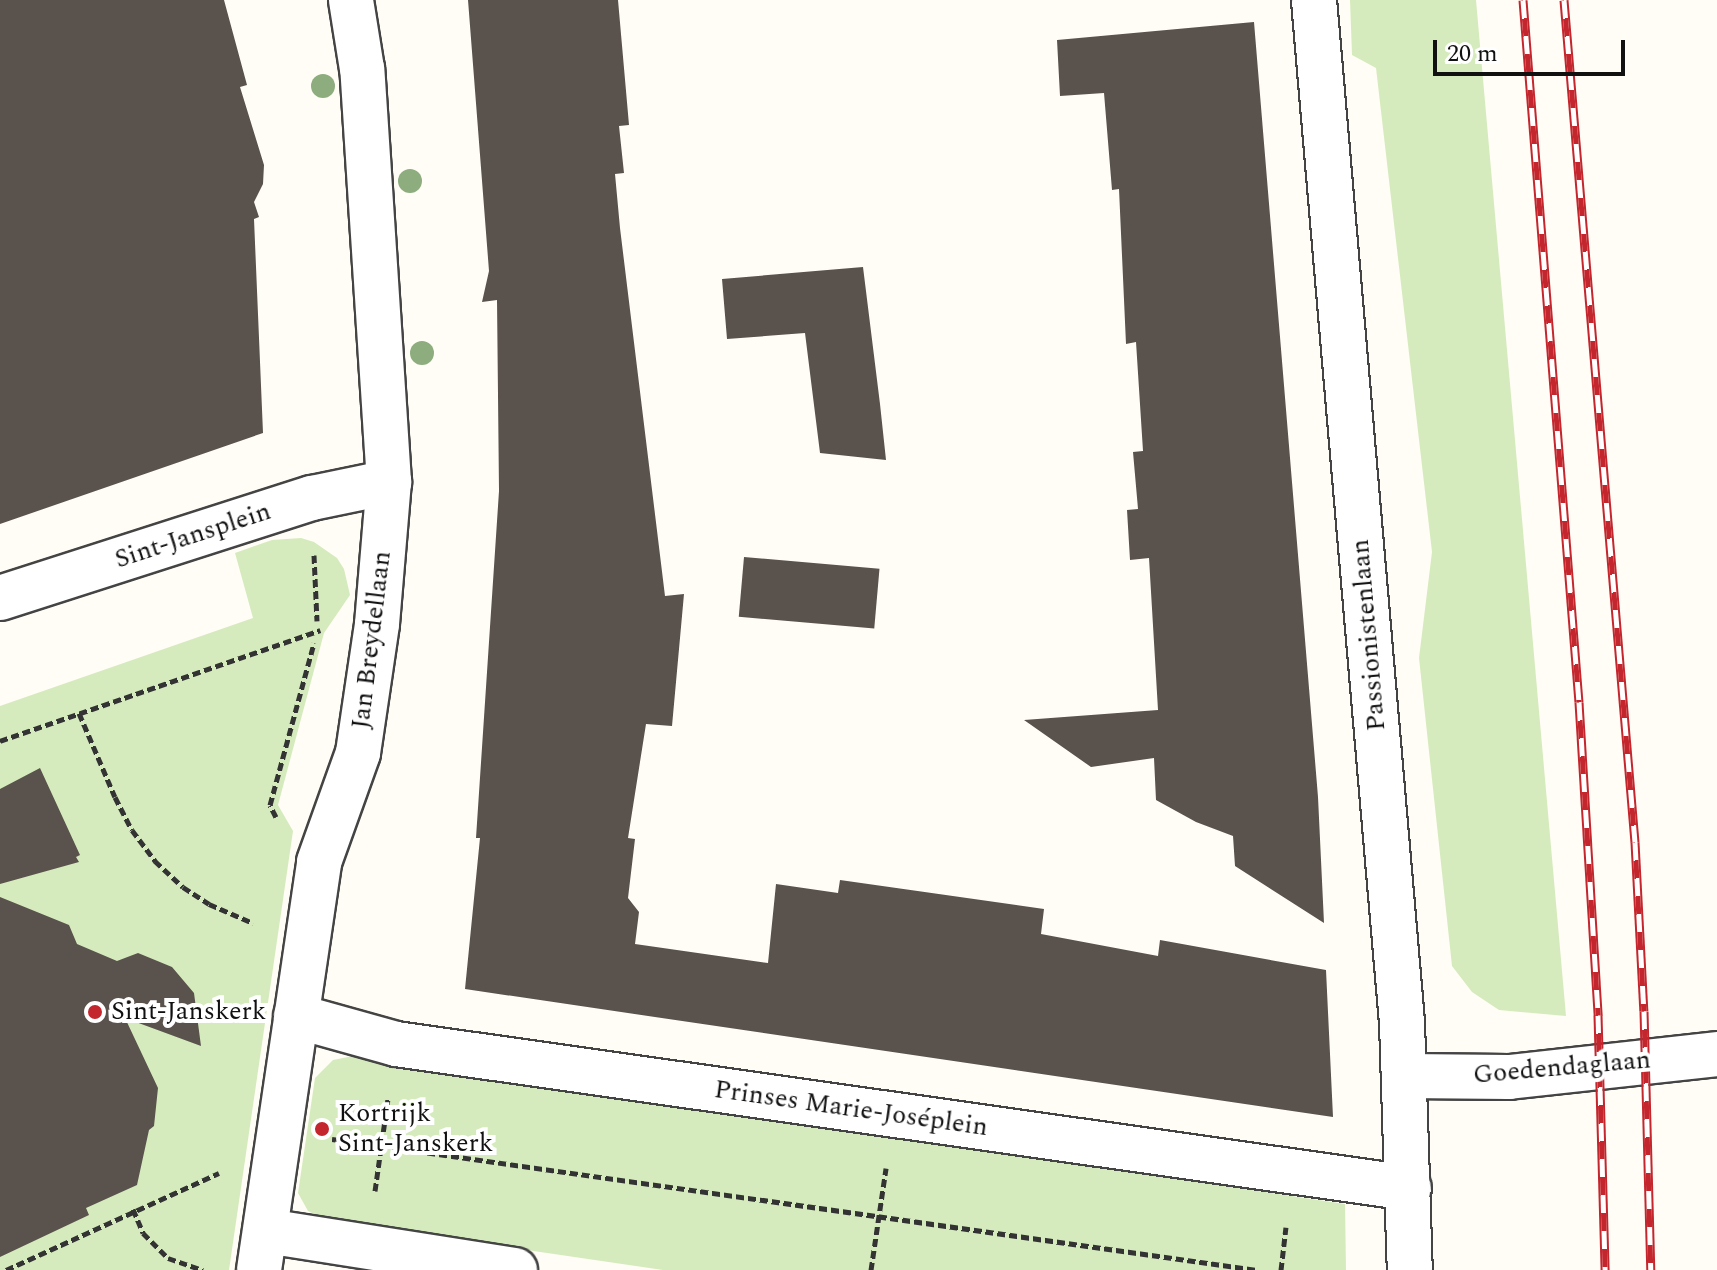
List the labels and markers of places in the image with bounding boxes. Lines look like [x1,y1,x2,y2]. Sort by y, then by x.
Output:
place label: Sint-Janskerk [111,996,266,1028]
marker: Sint-Janskerk [86,1003,104,1021]
place label: Kortrijk Sint-Janskerk [338,1098,493,1160]
marker: Kortrijk Sint-Janskerk [313,1120,331,1138]

